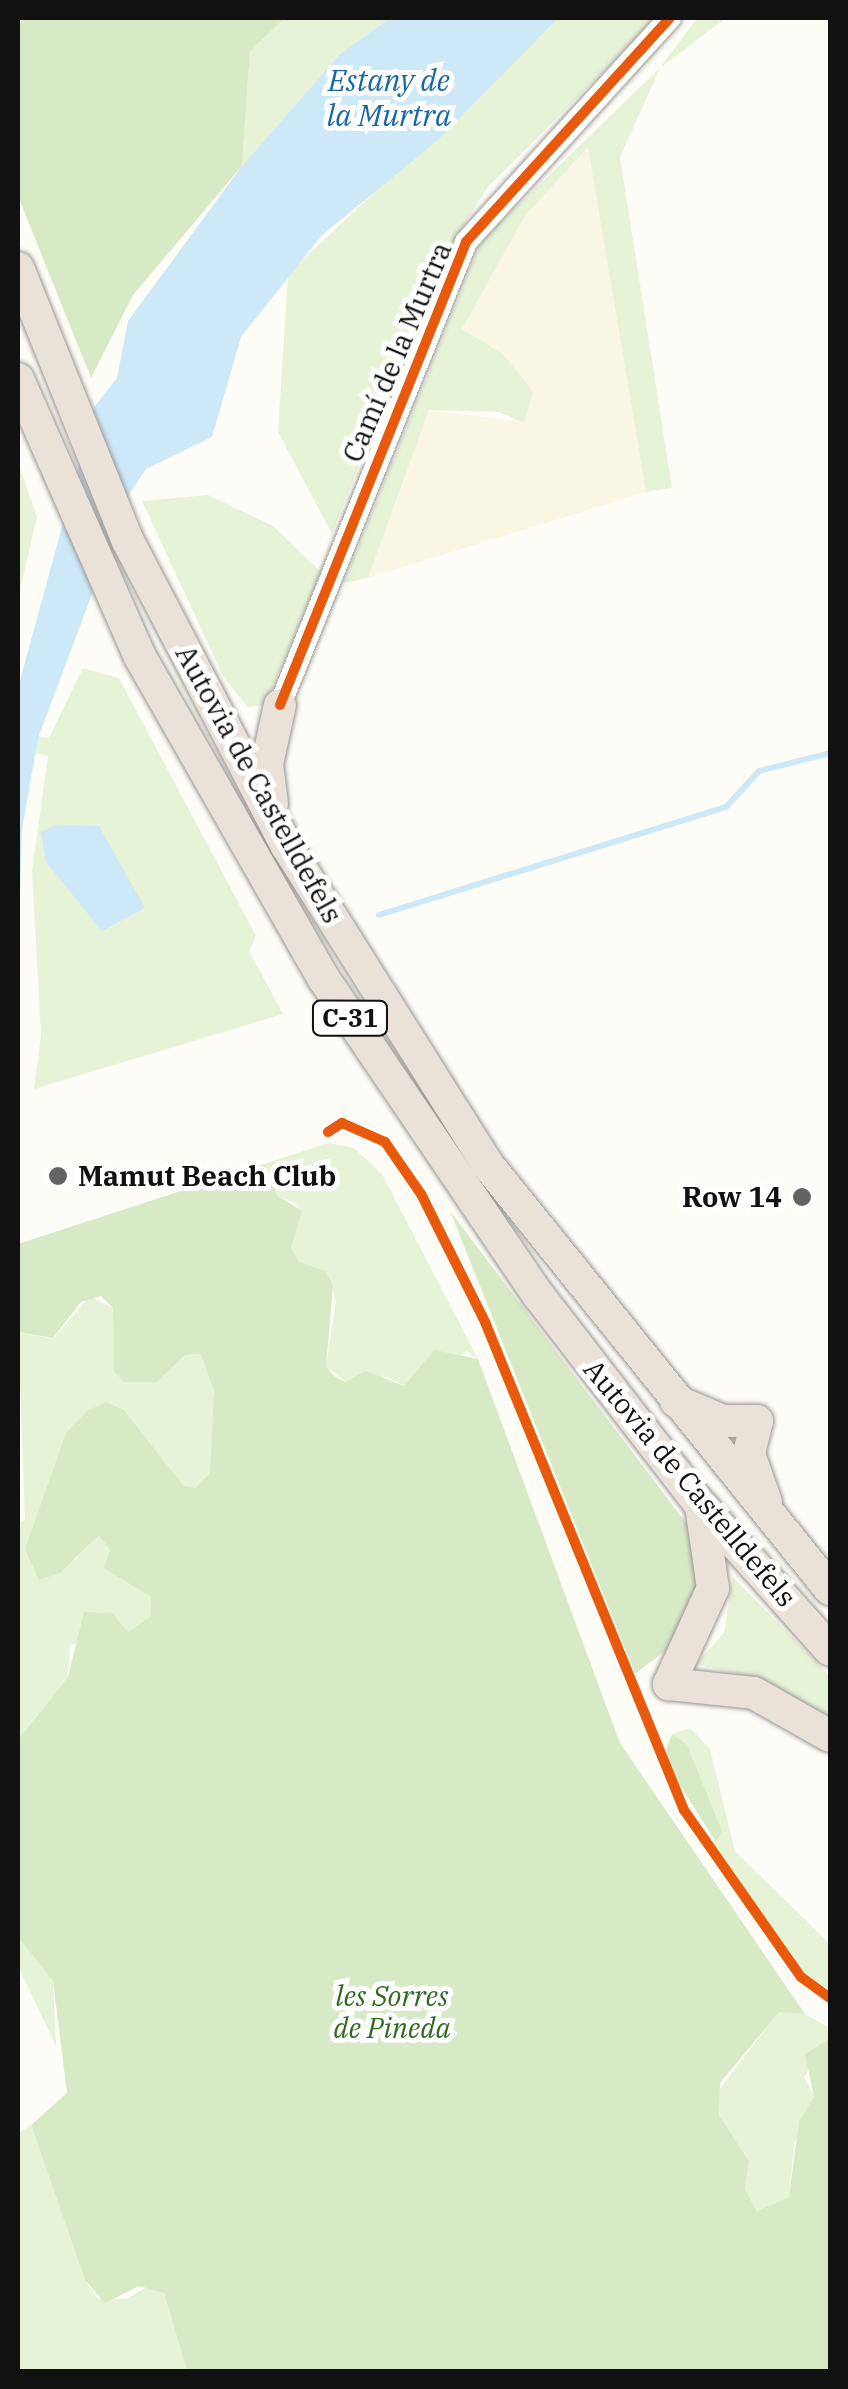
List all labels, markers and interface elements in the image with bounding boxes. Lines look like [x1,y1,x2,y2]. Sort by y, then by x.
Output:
water label: Estany de la Murtra [327,62,451,132]
street label: Camí de la Murtra [335,237,459,467]
street label: Autovia de Castelldefels [169,639,349,929]
road number: C-31 [310,998,390,1038]
place label: Mamut Beach Club [78,1159,336,1193]
marker: Mamut Beach Club [47,1165,69,1187]
place label: Row 14 [682,1180,782,1214]
marker: Row 14 [791,1186,813,1208]
street label: Autovia de Castelldefels [577,1353,803,1613]
park label: les Sorres de Pineda [333,1979,451,2045]

